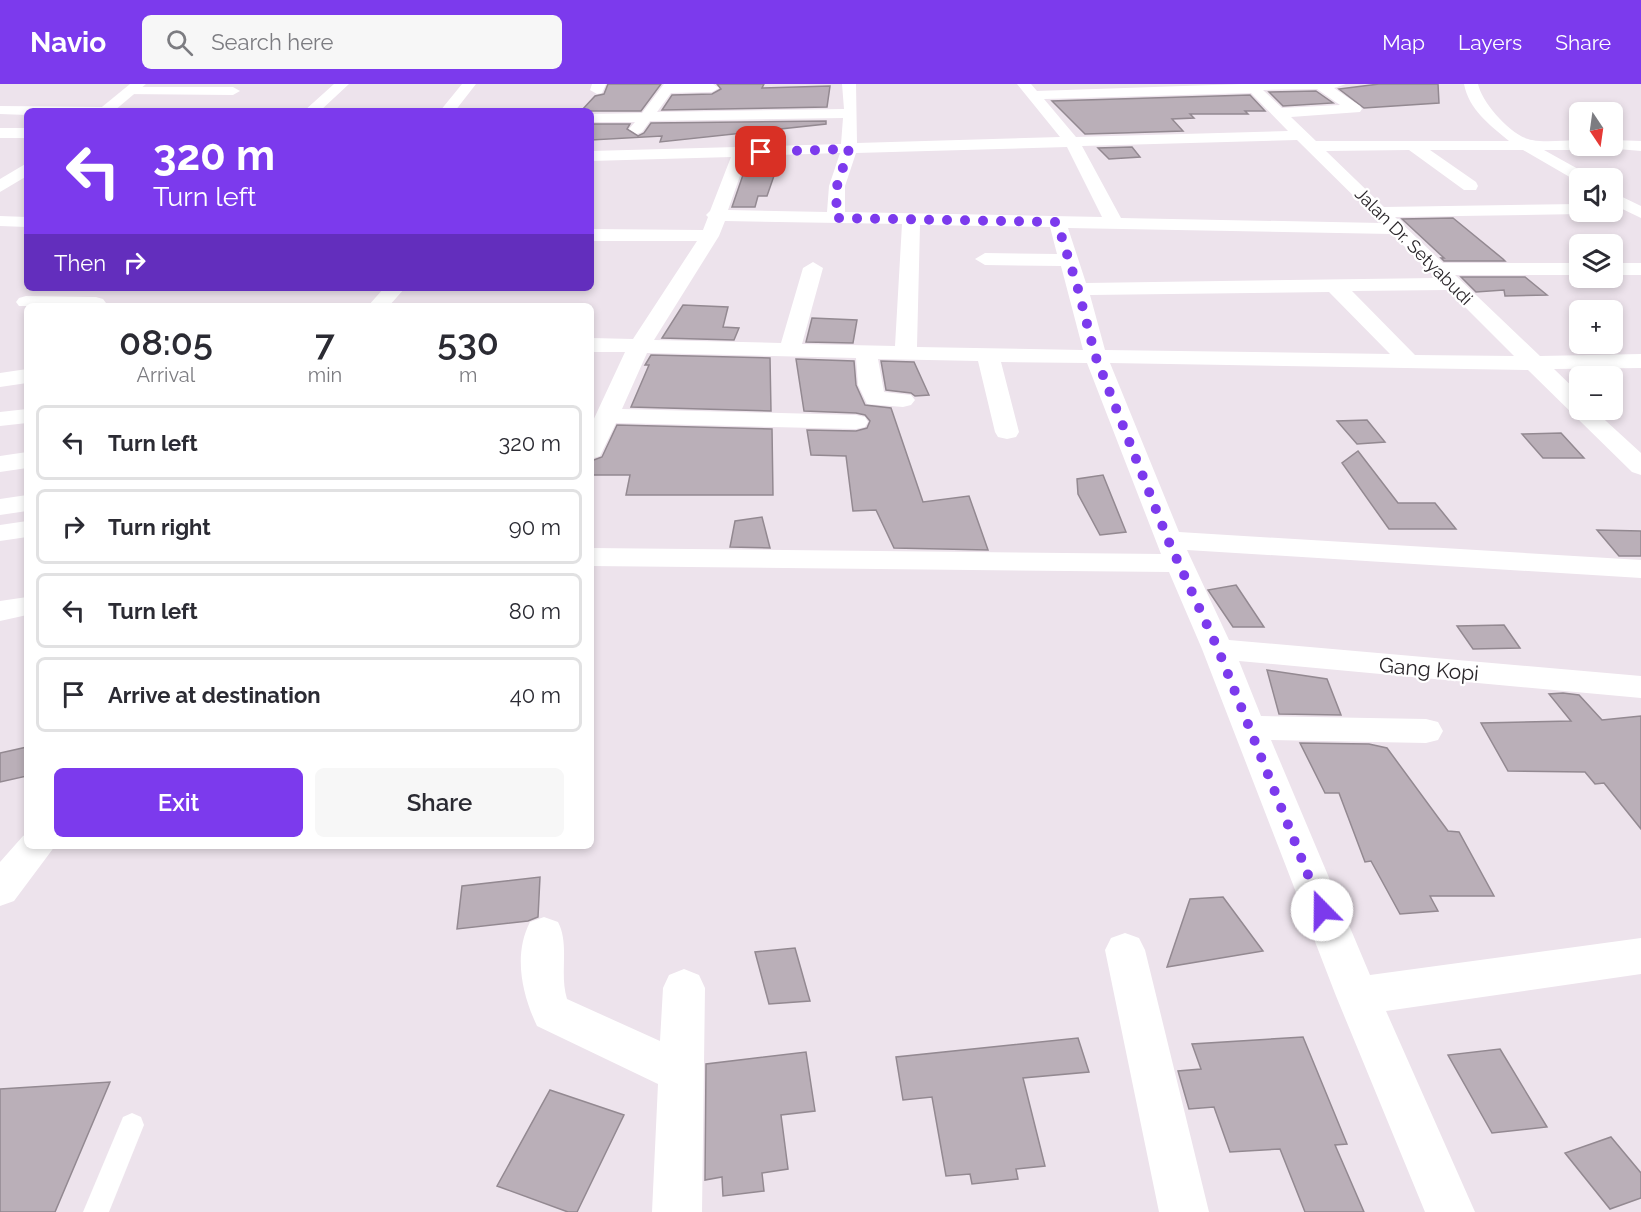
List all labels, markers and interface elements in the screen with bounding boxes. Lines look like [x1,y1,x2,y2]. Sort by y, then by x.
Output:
search box [142,15,562,69]
text: Navio [30,26,106,59]
icon: search [163,26,196,59]
text: Search here [211,29,333,55]
text: Map [1382,30,1425,55]
text: Layers [1458,30,1522,55]
text: Share [1555,30,1611,55]
north arrow [1569,102,1623,156]
map controls [1569,102,1623,420]
pin [735,126,786,177]
text: 320 m [153,131,275,180]
icon: left [54,132,132,210]
icon: arrive [744,135,777,168]
button: sound [1569,168,1623,222]
text: Turn left [153,181,256,212]
street label: Jalan Dr. Setyabudi [1351,183,1477,309]
button: layers [1569,234,1623,288]
icon: right [118,246,151,279]
text: Then [54,250,106,276]
button: + [1569,300,1623,354]
text: 08:05 [119,321,213,363]
text: 7 [315,321,335,363]
text: 530 [437,321,499,363]
text: Arrival [137,363,195,387]
text: min [308,363,342,387]
text: m [459,363,477,387]
button: − [1569,366,1623,420]
icon: left [57,426,90,459]
text: Turn left [108,430,198,456]
text: 320 m [498,430,561,456]
icon: right [57,510,90,543]
text: Turn right [108,514,211,540]
text: 90 m [509,514,561,540]
icon: left [57,594,90,627]
text: Turn left [108,598,198,624]
text: 80 m [509,598,561,624]
street label: Gang Kopi [1378,652,1480,686]
icon: arrive [57,678,90,711]
text: Arrive at destination [108,682,321,708]
text: 40 m [510,682,561,708]
button: Exit [54,768,303,837]
button: Share [315,768,564,837]
position arrow [1290,878,1354,942]

